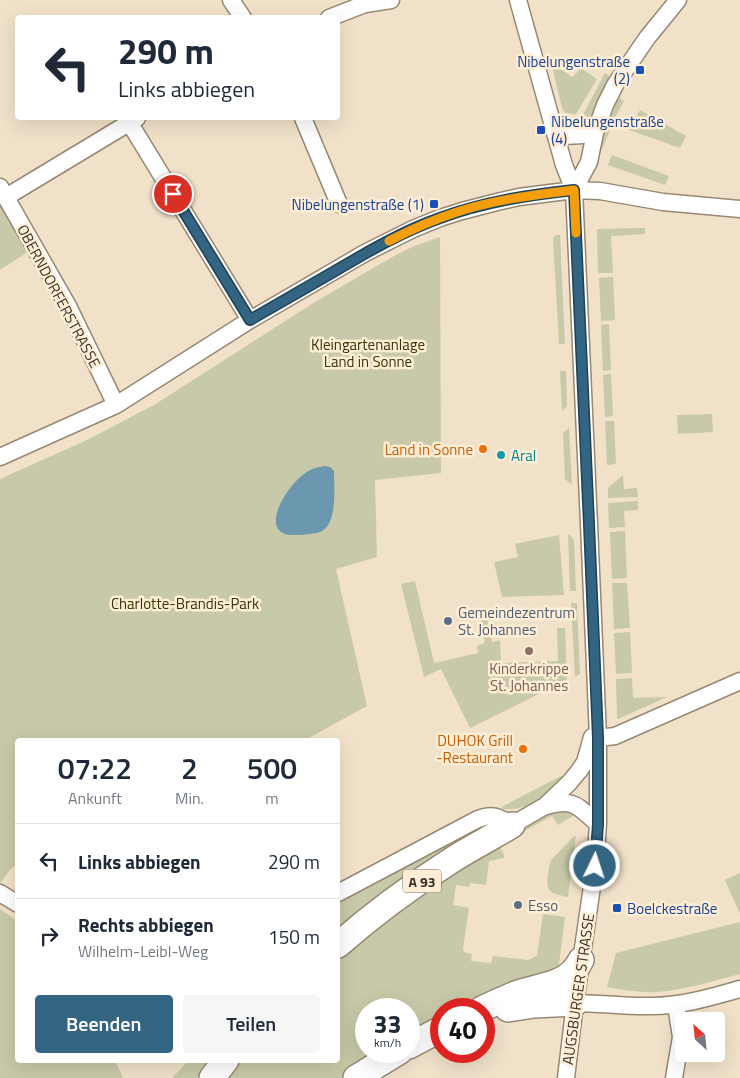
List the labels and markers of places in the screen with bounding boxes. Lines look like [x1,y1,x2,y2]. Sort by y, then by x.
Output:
place label: Nibelungenstraße (2) [517,50,630,90]
marker: Nibelungenstraße (2) [634,64,646,76]
place label: Nibelungenstraße (4) [551,110,664,150]
marker: Nibelungenstraße (4) [535,124,547,136]
pin [152,173,194,215]
place label: Nibelungenstraße (1) [292,193,424,216]
marker: Nibelungenstraße (1) [428,198,440,210]
place label: Land in Sonne [385,438,473,461]
marker: Land in Sonne [477,443,489,455]
place label: Aral [511,444,536,467]
marker: Aral [495,449,507,461]
place label: Gemeindezentrum St. Johannes [458,601,575,641]
marker: Gemeindezentrum St. Johannes [442,615,454,627]
marker: Kinderkrippe St. Johannes [523,645,535,657]
place label: Kinderkrippe St. Johannes [489,657,569,697]
place label: DUHOK Grill -Restaurant [436,729,514,769]
marker: DUHOK Grill -Restaurant [517,743,529,755]
place label: Esso [528,894,558,917]
place label: Boelckestraße [627,897,717,920]
marker: Esso [512,899,524,911]
marker: Boelckestraße [611,902,623,914]

